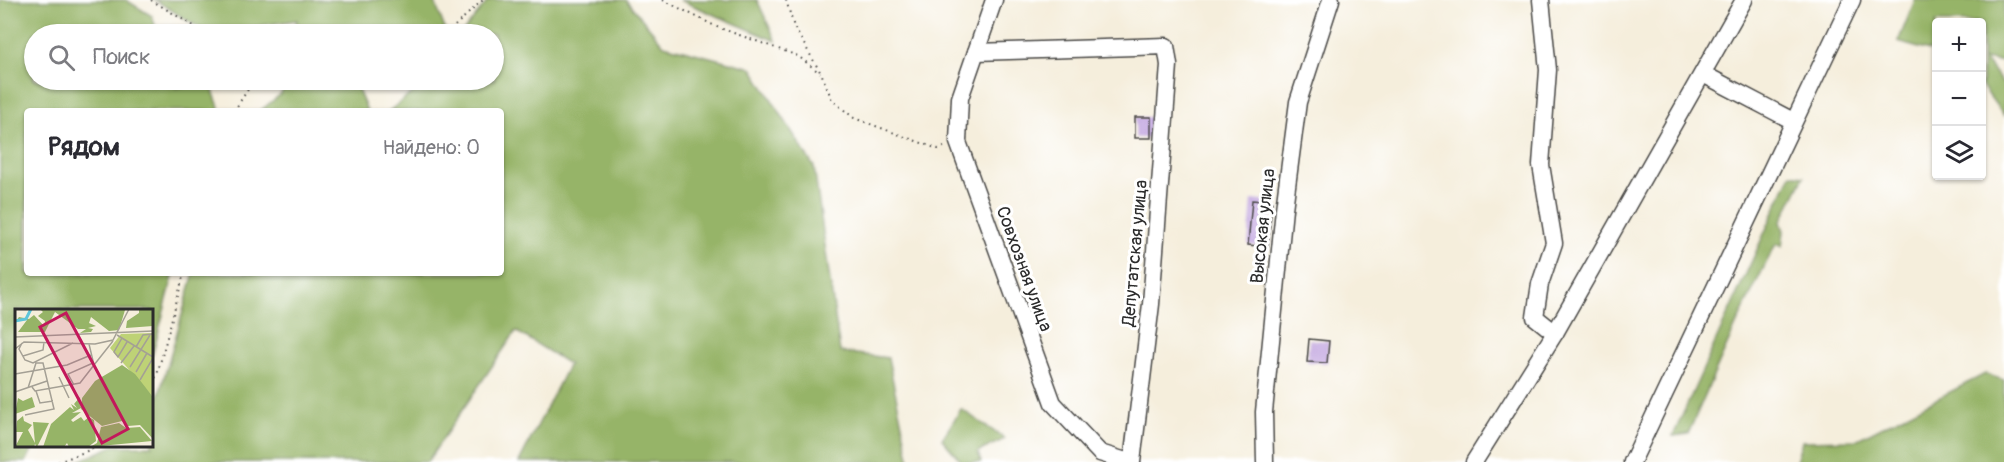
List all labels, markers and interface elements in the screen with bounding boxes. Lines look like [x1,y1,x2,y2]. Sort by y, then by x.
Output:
map controls [1932,18,1986,180]
button: + [1932,18,1986,72]
search box [24,24,504,90]
icon: search [45,41,78,74]
text: Поиск [93,43,150,71]
button: − [1932,72,1986,126]
button: layers [1932,126,1986,180]
text: Рядом [48,131,120,163]
text: Найдено: 0 [383,135,480,160]
street label: Высокая улица [1246,167,1280,285]
street label: Депутатская улица [1117,179,1153,328]
street label: Совхозная улица [991,203,1057,335]
inset map [15,309,153,447]

